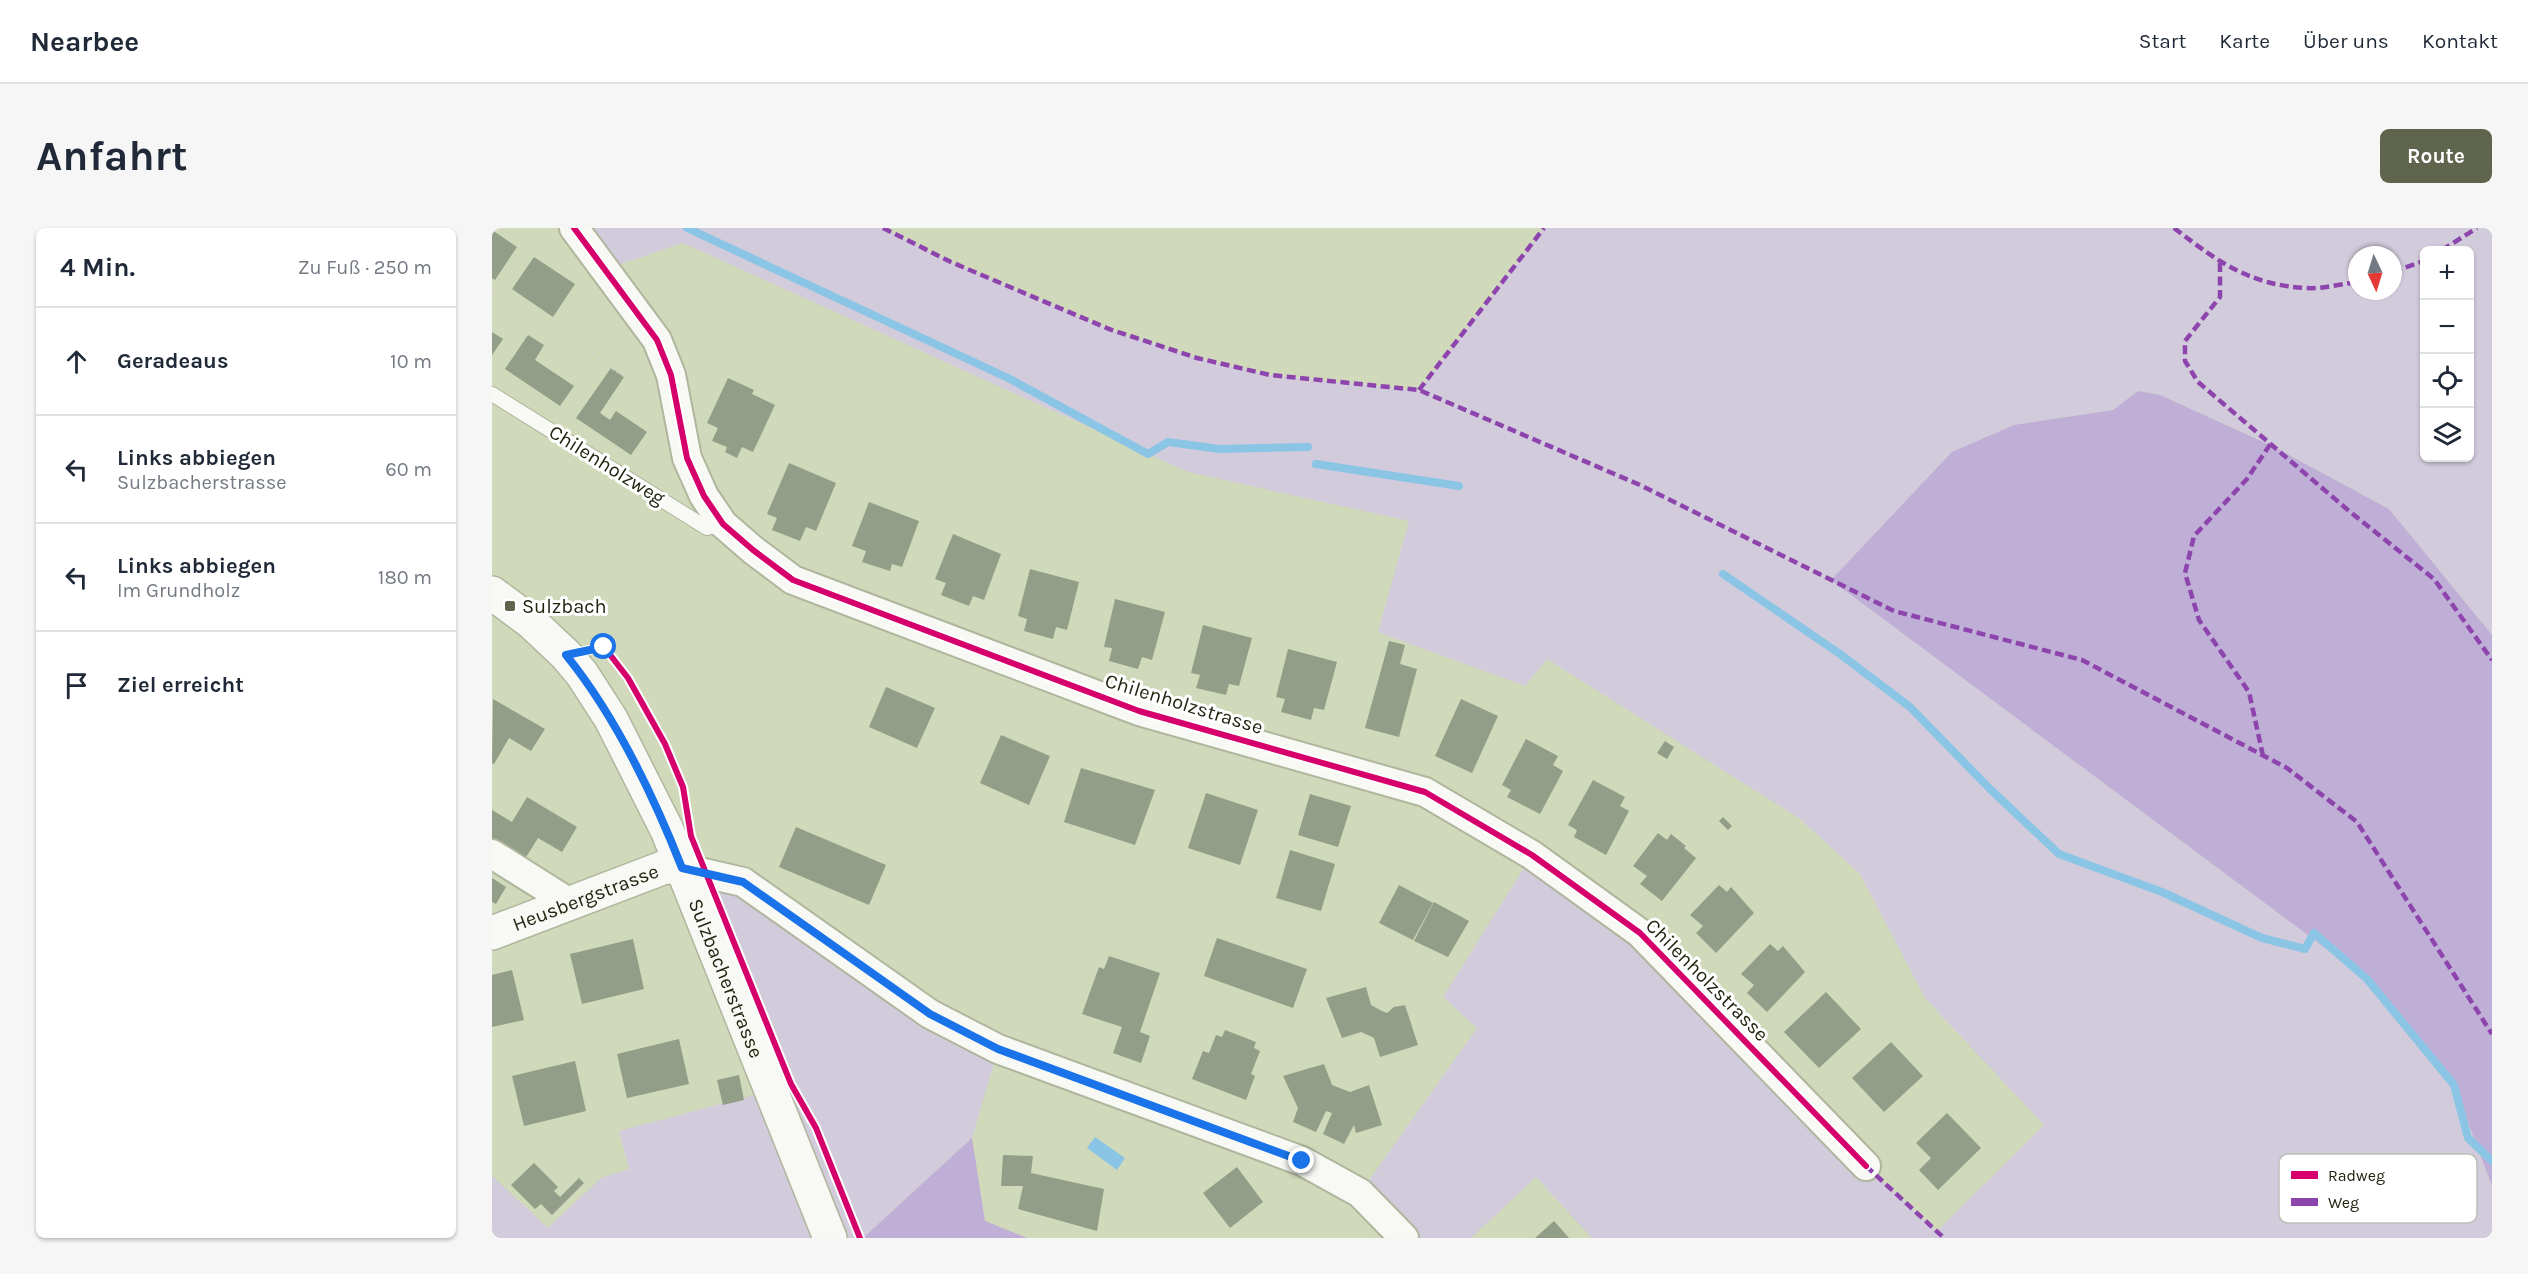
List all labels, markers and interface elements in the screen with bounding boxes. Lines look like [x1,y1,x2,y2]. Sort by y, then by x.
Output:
text: Nearbee [30,25,139,58]
text: Start [2139,29,2186,53]
text: Karte [2219,29,2270,53]
text: Über uns [2303,29,2389,53]
text: Kontakt [2422,29,2498,53]
button: Route [2380,129,2492,183]
text: Anfahrt [36,131,188,181]
north arrow [2348,246,2402,300]
map controls [2420,246,2474,462]
button: + [2420,246,2474,300]
text: 4 Min. [60,252,135,283]
text: Zu Fuß · 250 m [298,256,432,279]
button: − [2420,300,2474,354]
icon: ahead [60,345,93,378]
text: Geradeaus [117,348,229,374]
text: 10 m [390,350,432,373]
button: locate [2420,354,2474,408]
button: layers [2420,408,2474,462]
street label: Chilenholzweg [545,420,669,510]
text: Links abbiegen [117,445,276,471]
icon: left [60,453,93,486]
text: 60 m [385,458,432,481]
text: Sulzbacherstrasse [117,471,287,494]
text: Links abbiegen [117,553,276,579]
icon: left [60,561,93,594]
text: 180 m [378,566,432,589]
text: Im Grundholz [117,579,240,602]
place label: Sulzbach [522,595,607,618]
marker: Sulzbach [503,599,517,613]
route start [590,633,616,659]
icon: arrive [60,669,93,702]
street label: Chilenholzstrasse [1102,669,1266,739]
text: Ziel erreicht [117,672,244,698]
street label: Heusbergstrasse [509,859,662,936]
street label: Sulzbacherstrasse [684,895,768,1061]
street label: Chilenholzstrasse [1641,914,1773,1046]
route end [1288,1147,1314,1173]
legend [2279,1154,2477,1223]
text: Radweg [2328,1166,2385,1185]
text: Weg [2328,1193,2359,1212]

